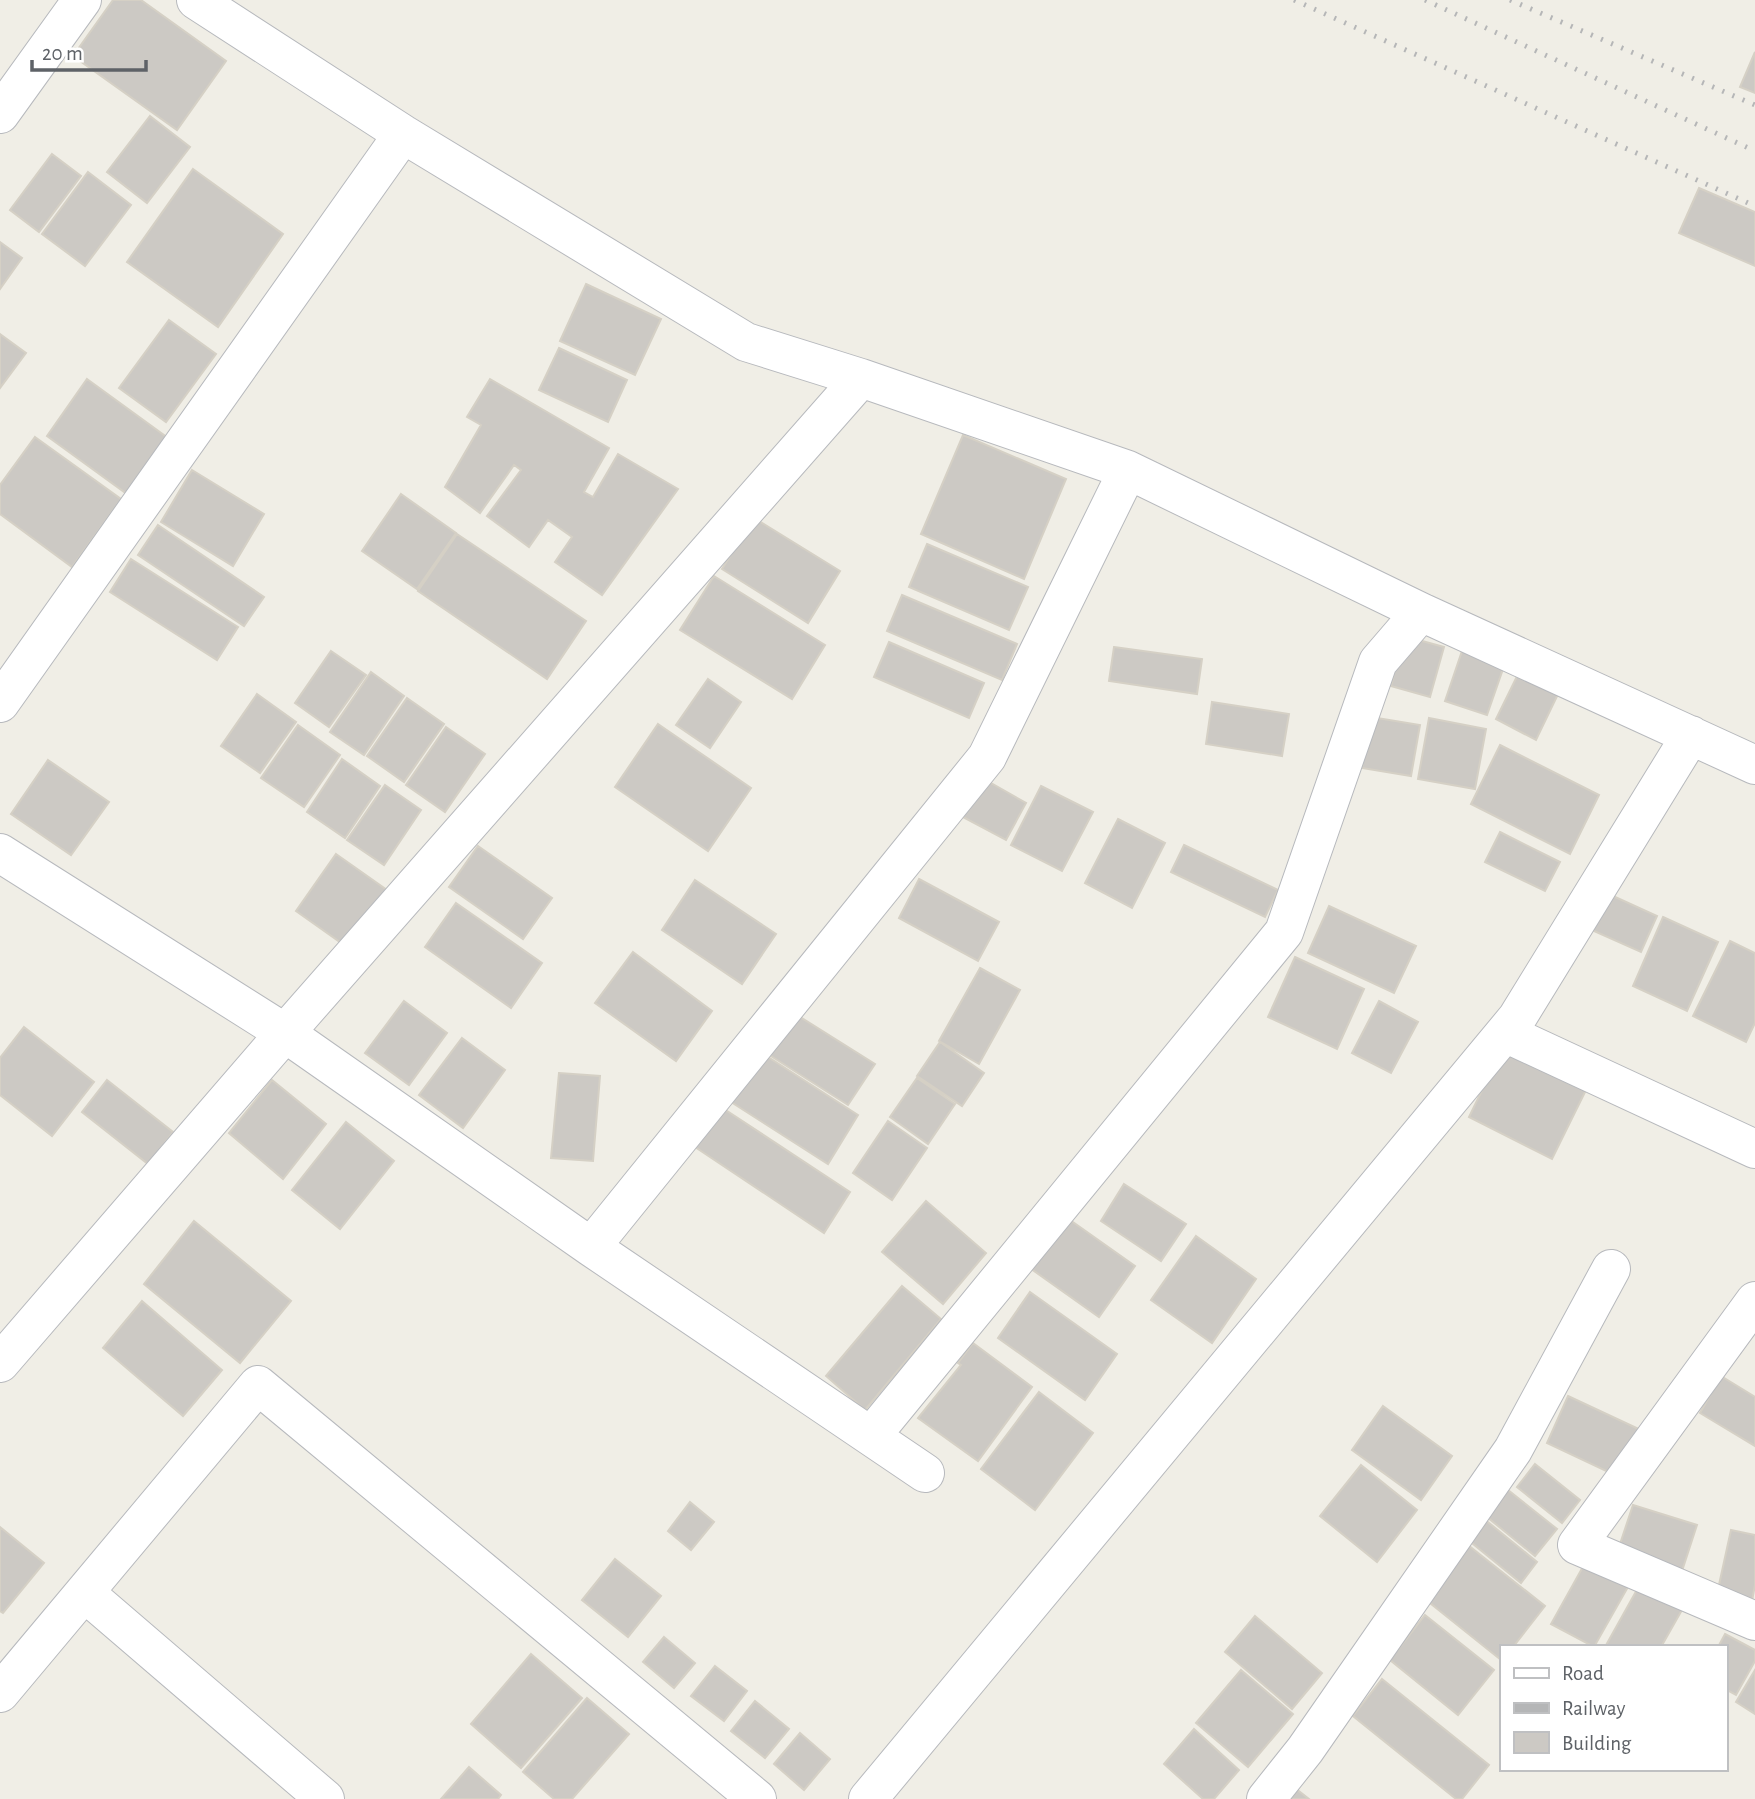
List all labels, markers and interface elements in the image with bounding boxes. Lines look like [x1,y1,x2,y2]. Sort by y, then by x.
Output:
scale bar [32,28,145,72]
text: 20 m [42,43,83,64]
legend [1500,1645,1727,1771]
text: Road [1562,1663,1604,1684]
text: Railway [1562,1698,1625,1719]
text: Building [1562,1733,1632,1754]

